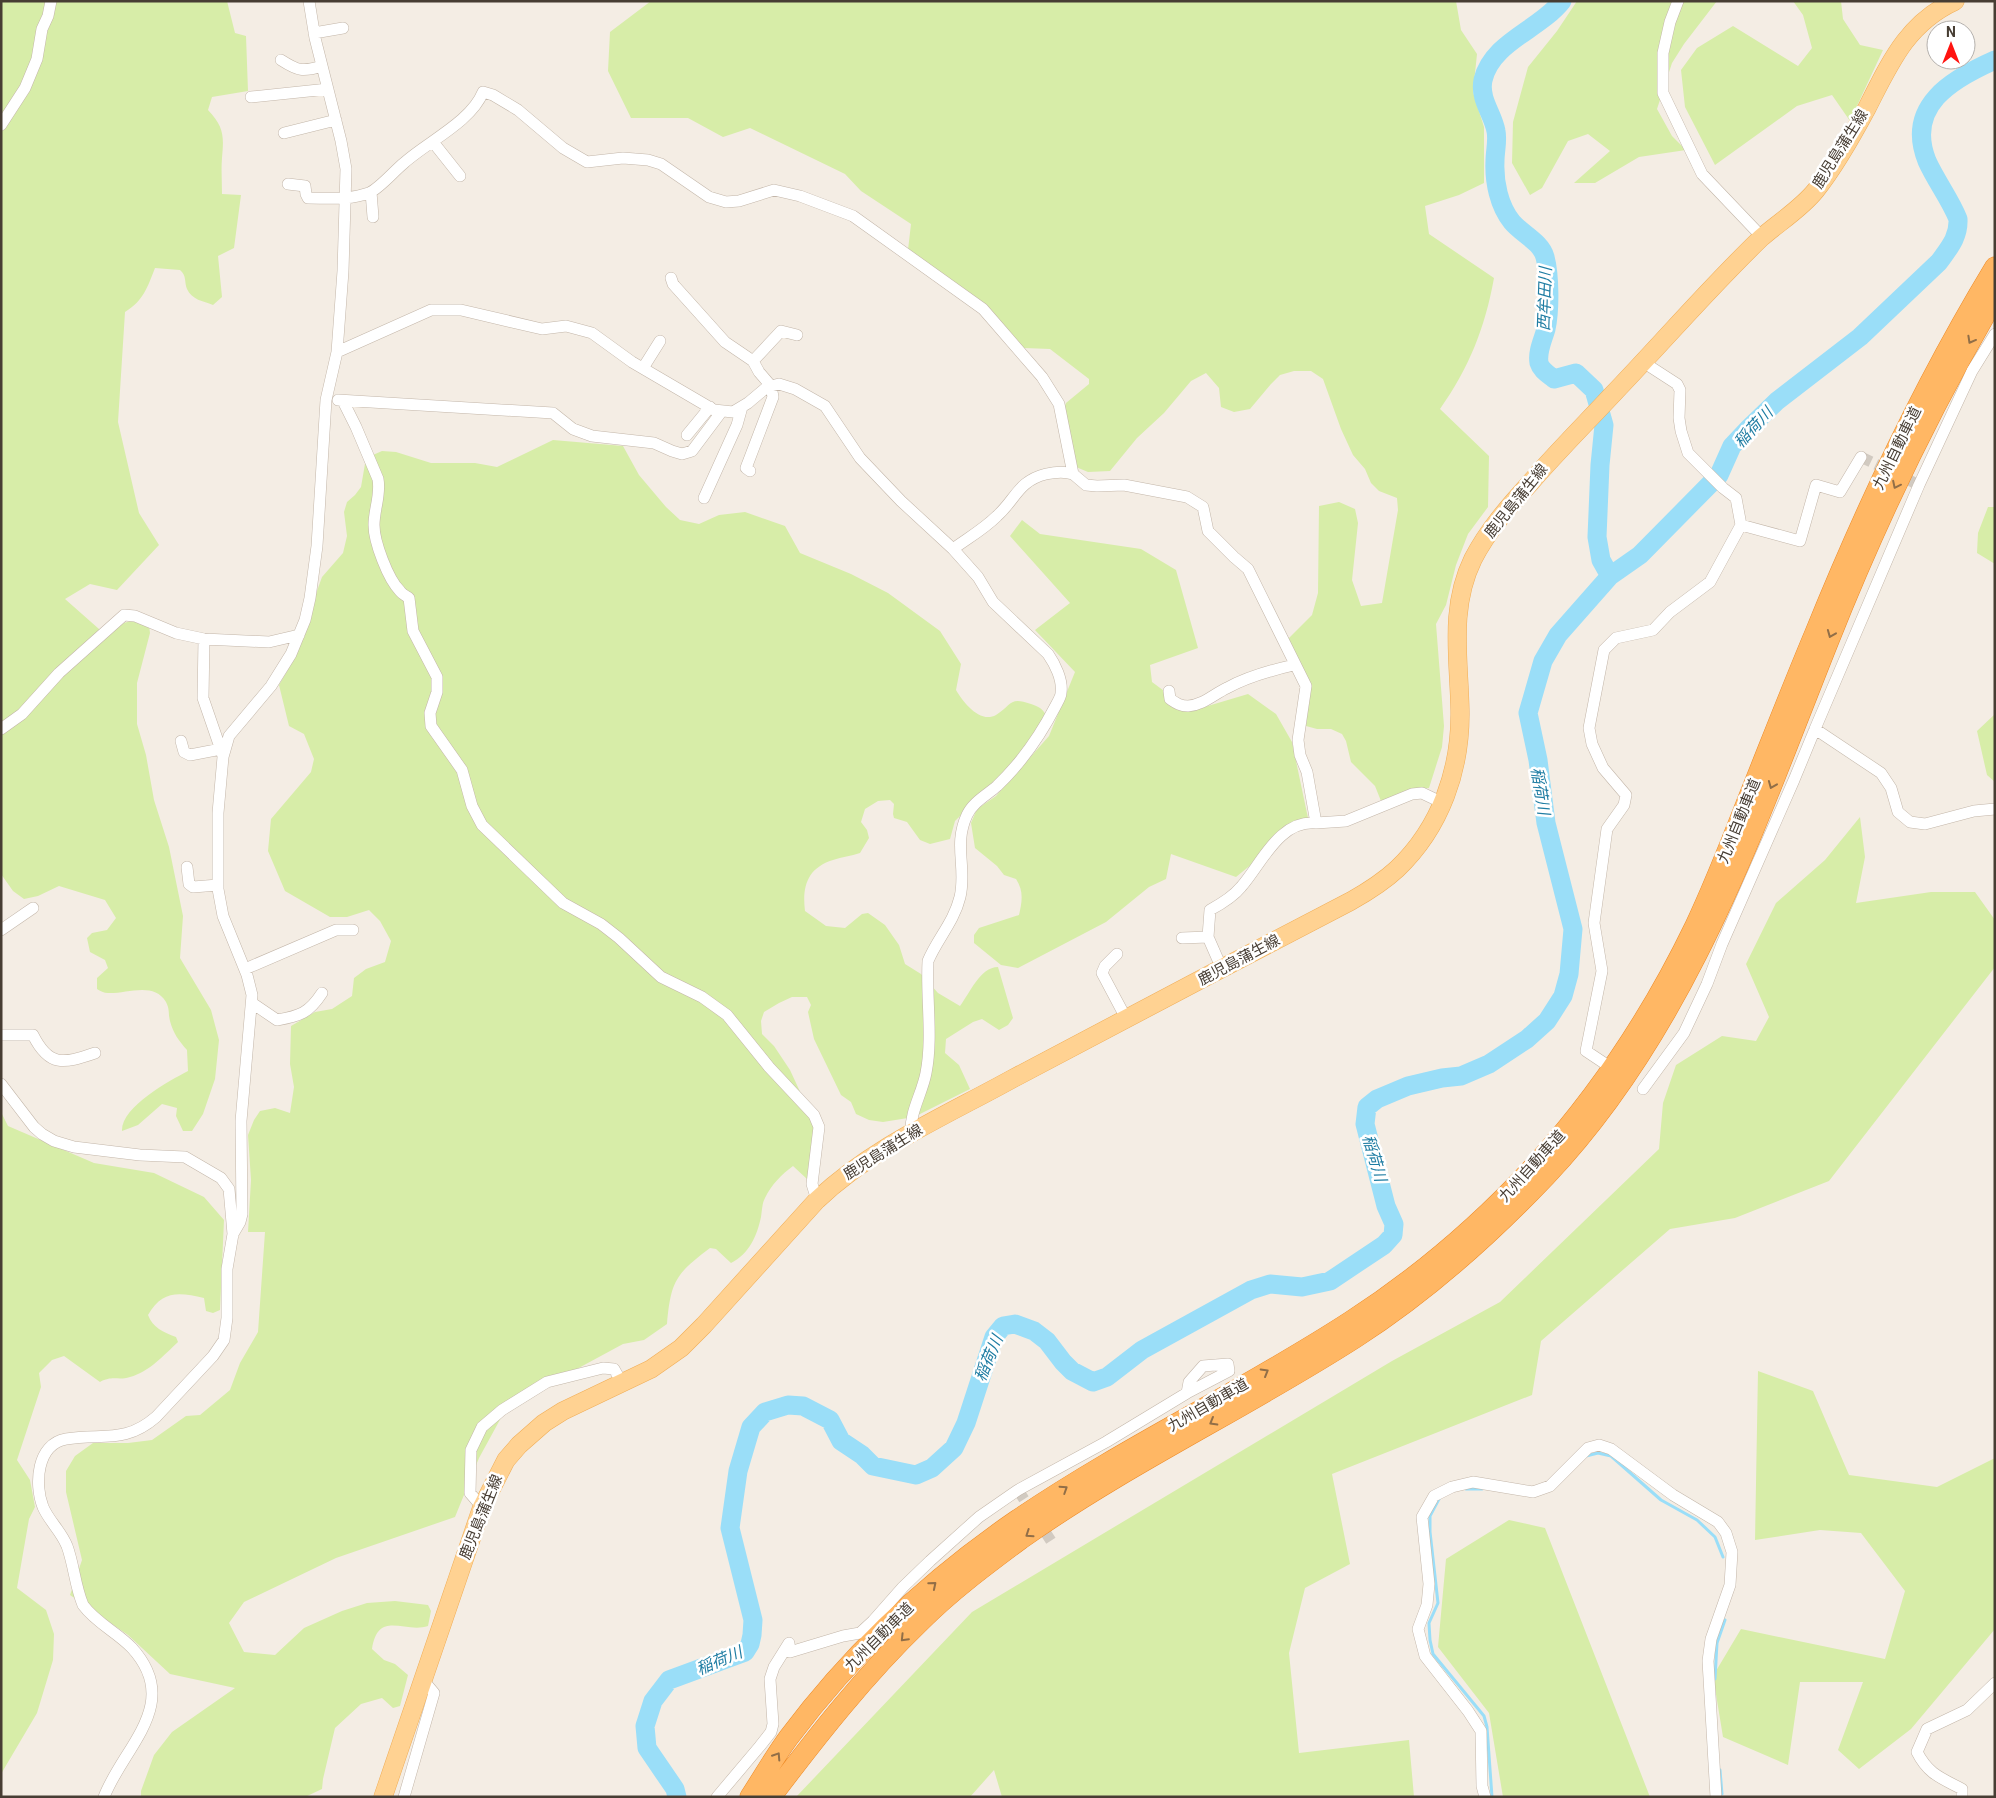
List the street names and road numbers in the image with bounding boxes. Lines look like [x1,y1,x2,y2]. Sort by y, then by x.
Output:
street label: 鹿児島蒲生線 [1809,106,1871,192]
street label: 九州自動車道 [1869,404,1925,492]
street label: 鹿児島蒲生線 [1481,460,1551,542]
street label: 九州自動車道 [1714,776,1764,866]
street label: 鹿児島蒲生線 [1195,931,1283,989]
street label: 鹿児島蒲生線 [840,1121,926,1183]
street label: 九州自動車道 [1495,1127,1569,1205]
street label: 九州自動車道 [1165,1375,1251,1435]
street label: 鹿児島蒲生線 [456,1472,506,1562]
street label: 九州自動車道 [841,1599,917,1675]

